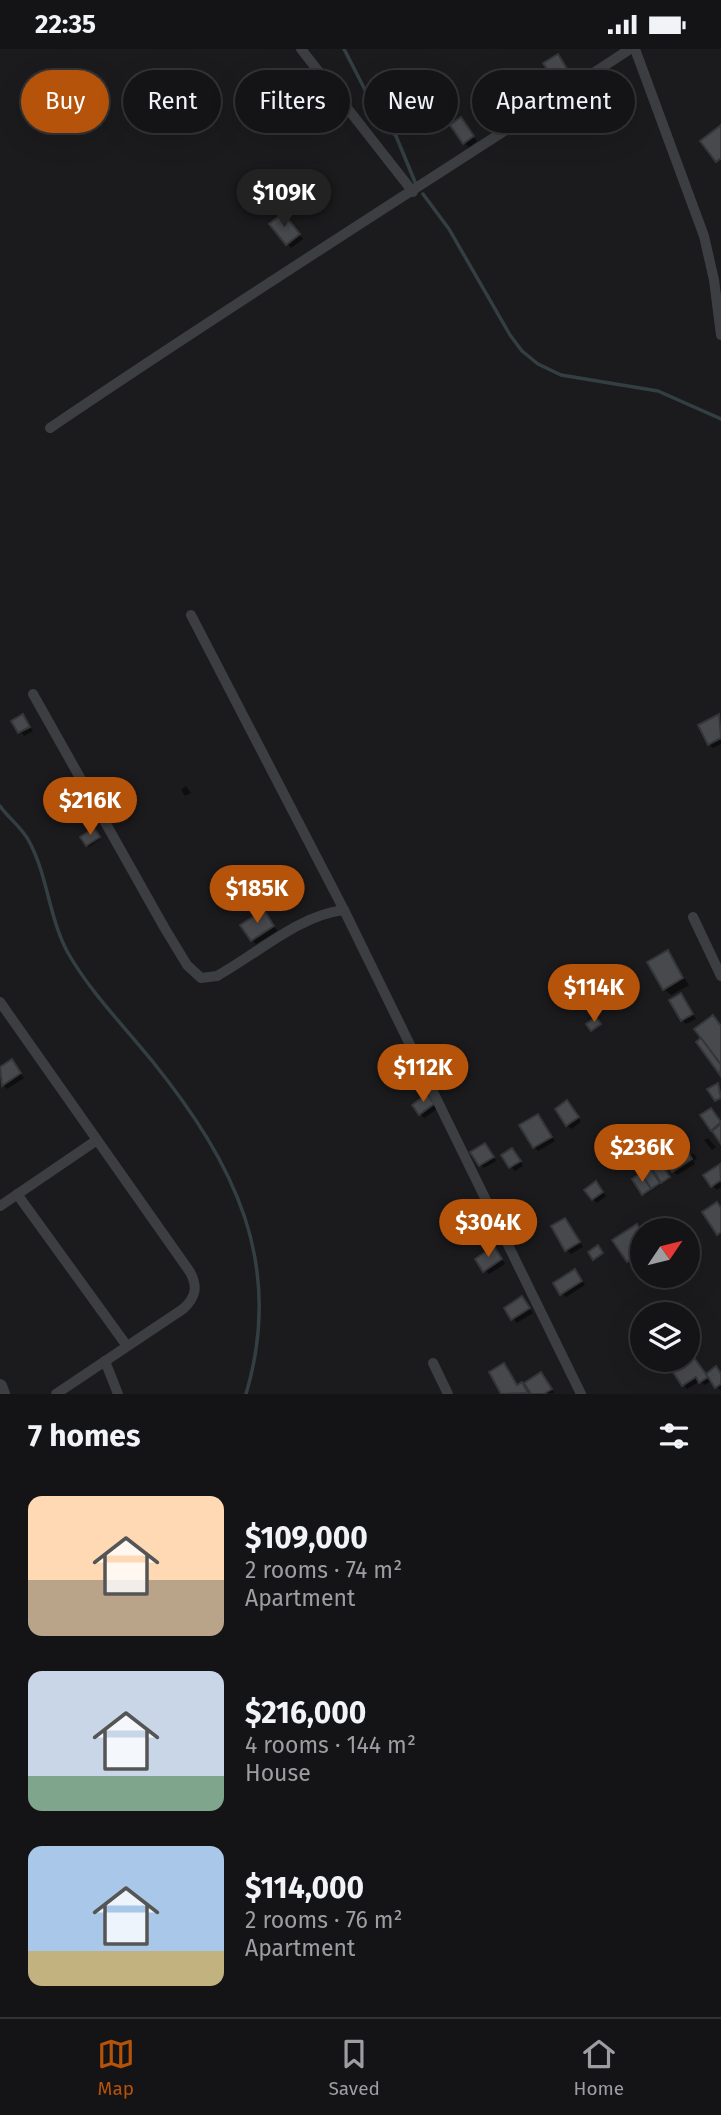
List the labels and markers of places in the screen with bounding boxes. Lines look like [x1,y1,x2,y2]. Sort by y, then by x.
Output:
pin: $109K [235,169,333,229]
pin: $216K [41,777,139,837]
pin: $185K [208,865,306,925]
pin: $114K [545,965,643,1024]
pin: $112K [374,1045,472,1104]
pin: $236K [593,1125,691,1184]
pin: $304K [439,1199,537,1259]

